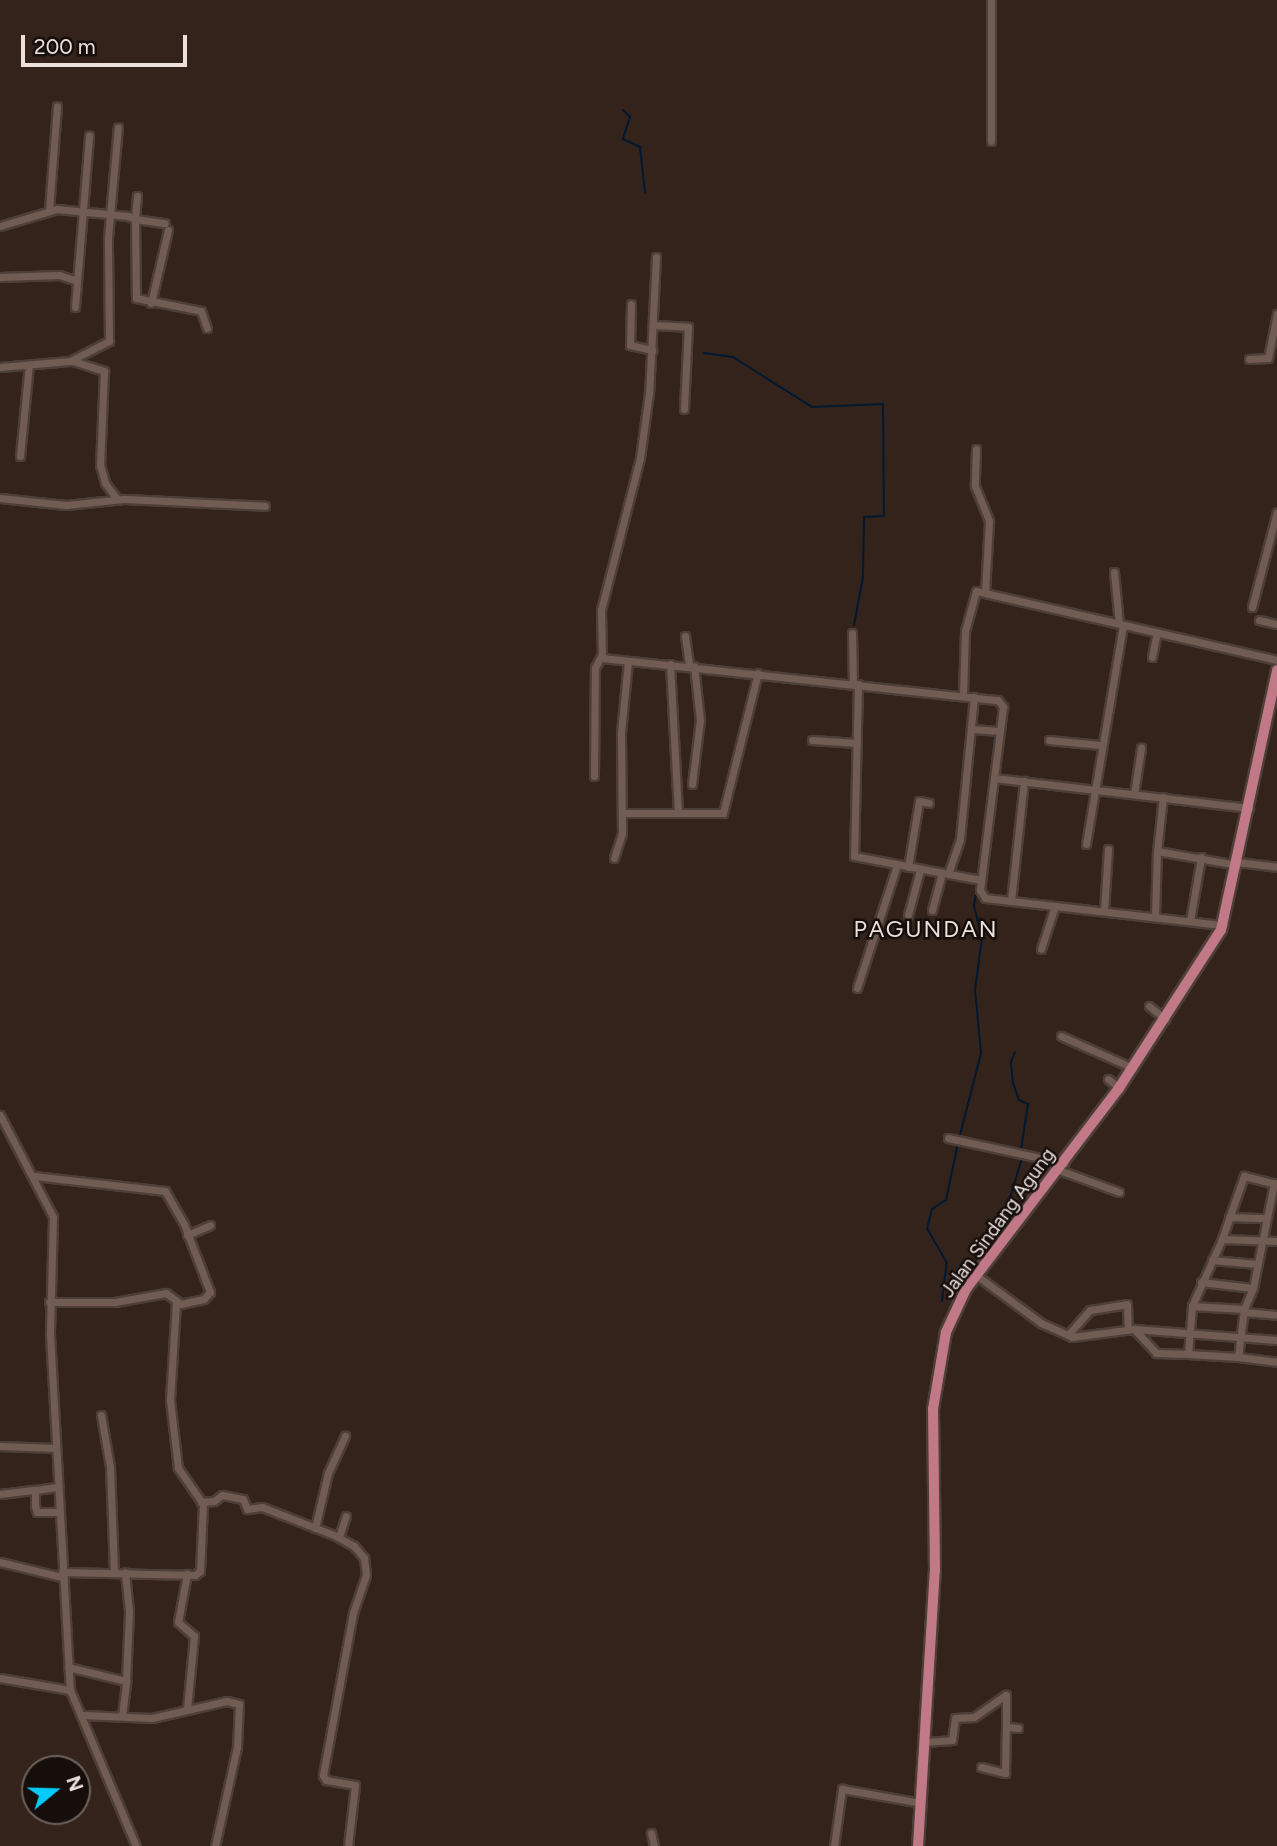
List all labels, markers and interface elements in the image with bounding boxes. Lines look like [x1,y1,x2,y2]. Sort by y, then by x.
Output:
scale bar [24,21,191,65]
text: 200 m [34,34,96,59]
district label: PAGUNDAN [854,915,998,943]
street label: Jalan Sindang Agung [936,1144,1060,1302]
north arrow [21,1755,91,1825]
text: N [61,1773,88,1794]

